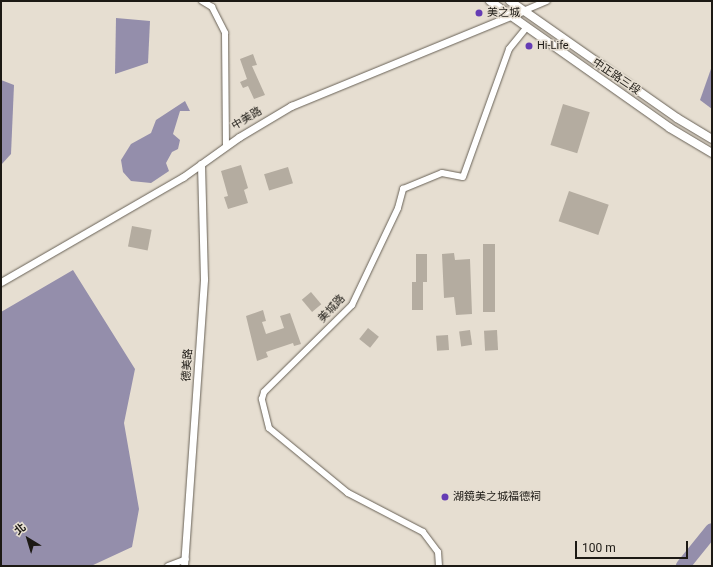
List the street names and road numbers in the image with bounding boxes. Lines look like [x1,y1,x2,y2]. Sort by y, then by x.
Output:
street label: 中正路三段 [590,56,642,98]
street label: 中美路 [229,105,265,133]
street label: 美城路 [316,292,348,326]
street label: 德美路 [180,348,196,382]

